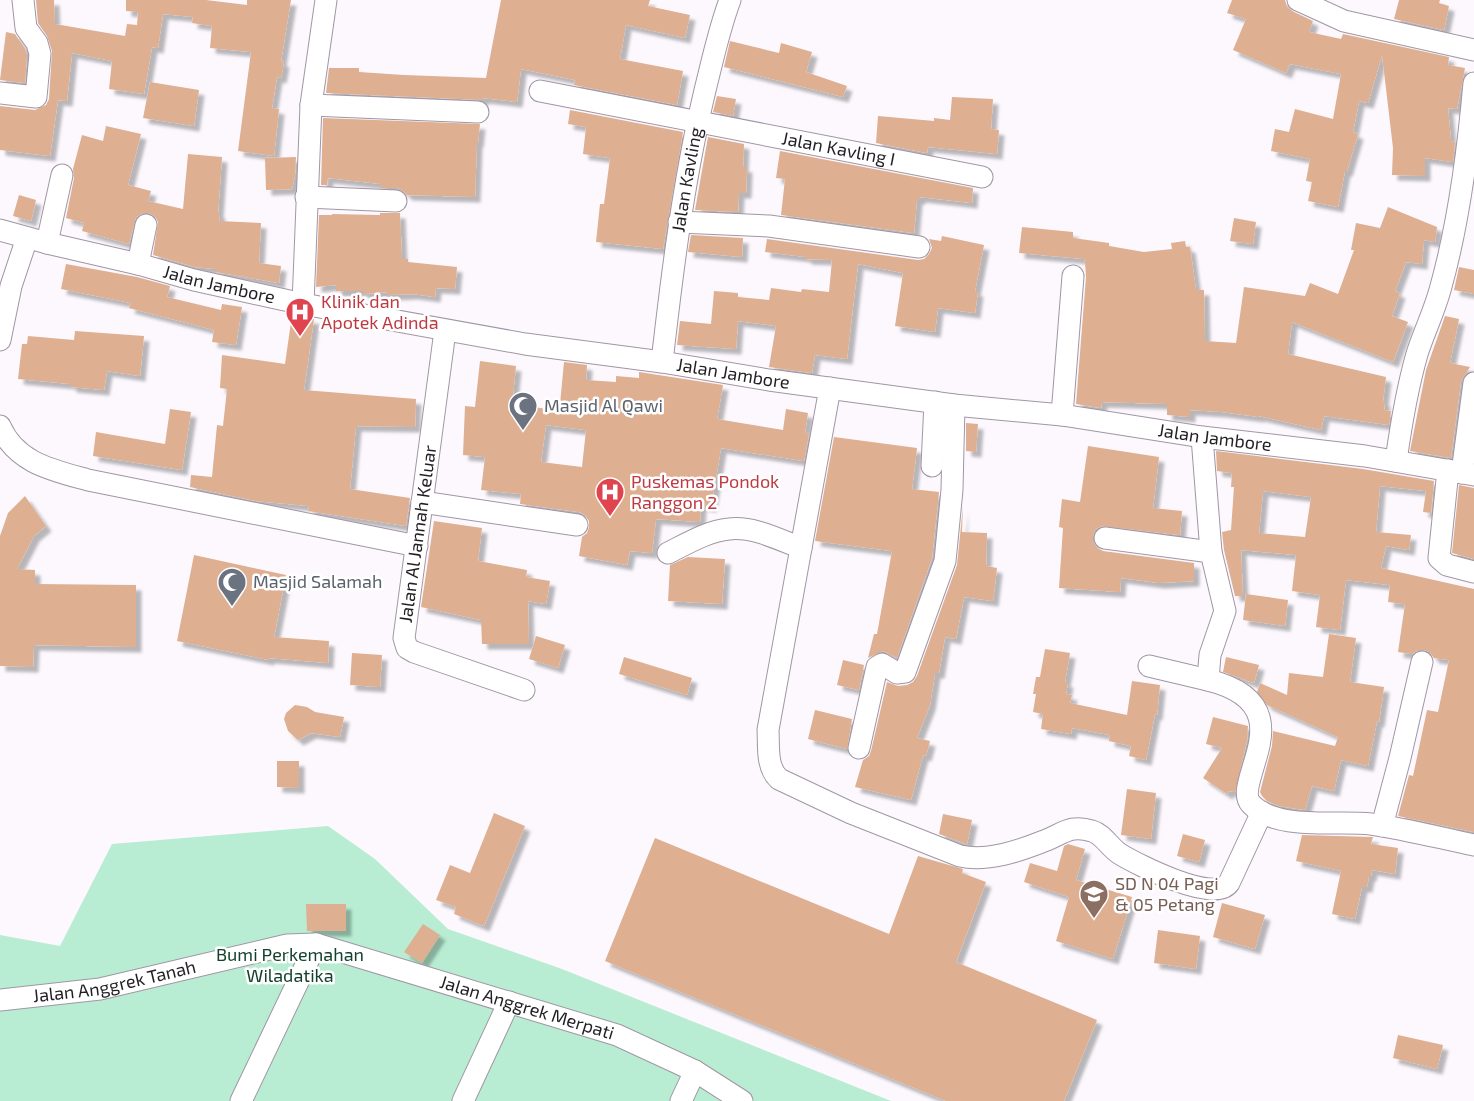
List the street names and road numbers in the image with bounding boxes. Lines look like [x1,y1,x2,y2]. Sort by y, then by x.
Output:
street label: Jalan Kavling [667,125,706,234]
street label: Jalan Kavling I [780,126,897,170]
street label: Jalan Jambore [161,260,277,308]
street label: Jalan Jambore [675,353,791,393]
street label: Jalan Jambore [1157,418,1273,455]
street label: Jalan Al Jannah Keluar [394,444,440,624]
street label: Jalan Anggrek Tanah [32,955,198,1006]
street label: Jalan Anggrek Merpati [437,970,617,1044]

